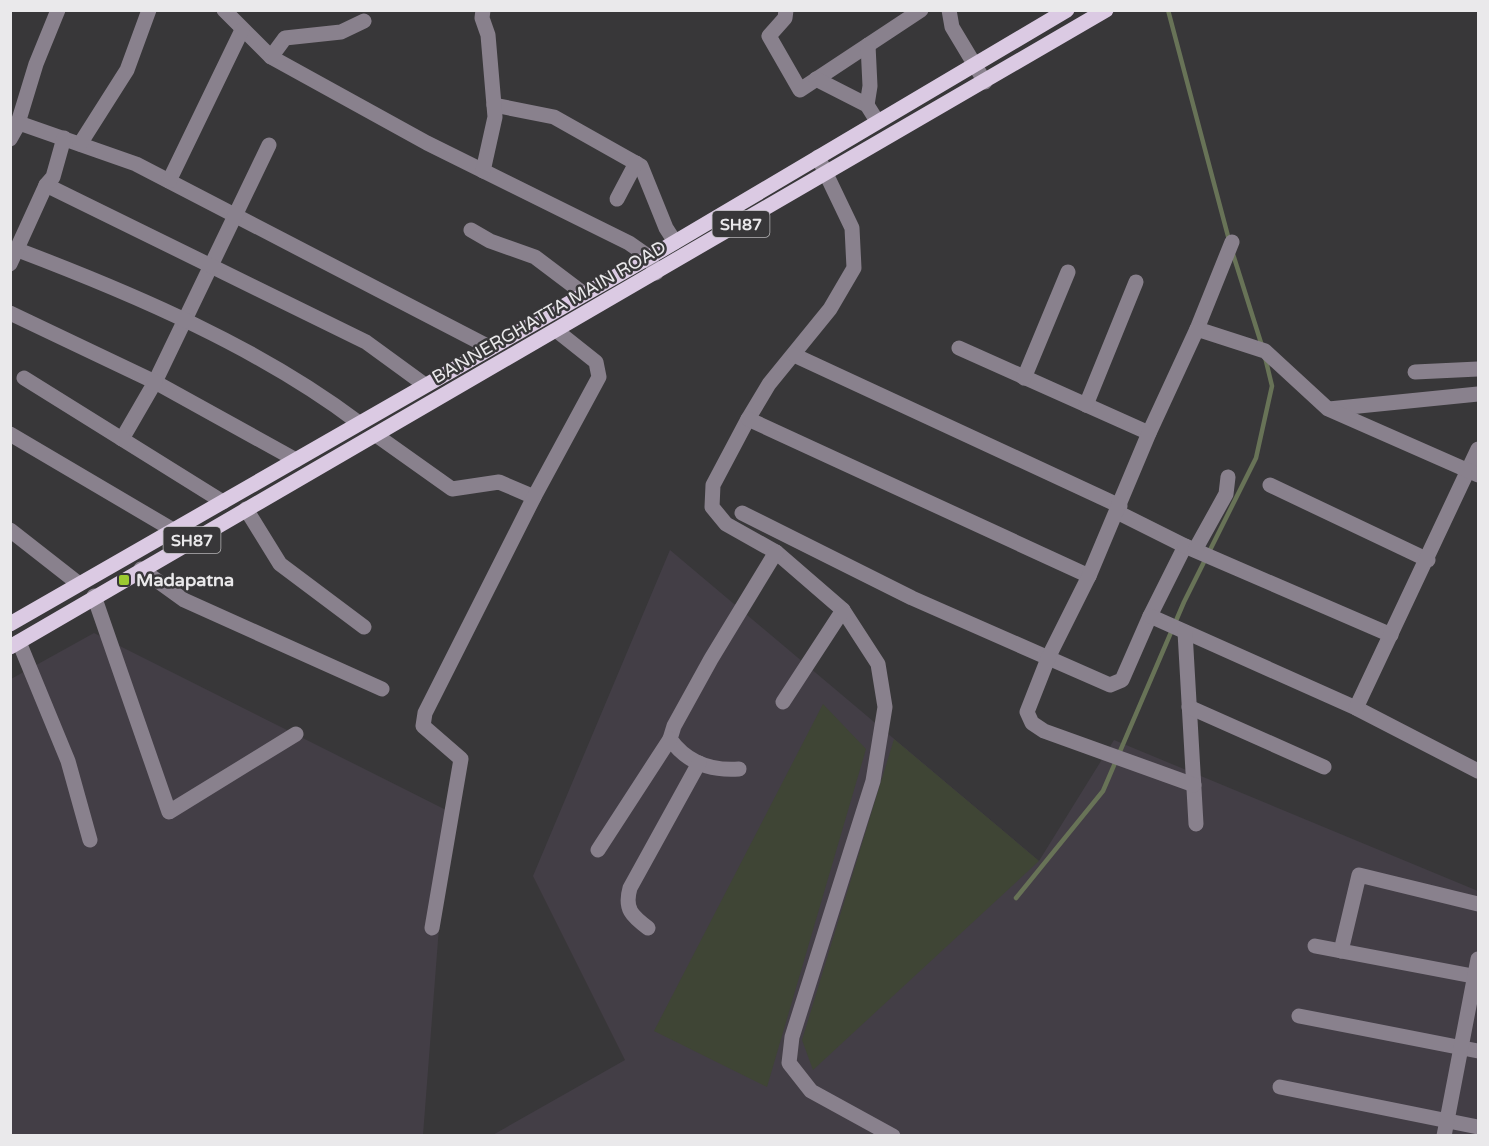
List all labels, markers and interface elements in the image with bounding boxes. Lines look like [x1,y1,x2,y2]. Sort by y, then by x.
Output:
road number: SH87 [712,211,770,237]
street label: BANNERGHATTA MAIN ROAD [428,236,670,388]
road number: SH87 [164,527,220,553]
place label: Madapatna [136,569,234,591]
marker: Madapatna [117,573,131,587]

